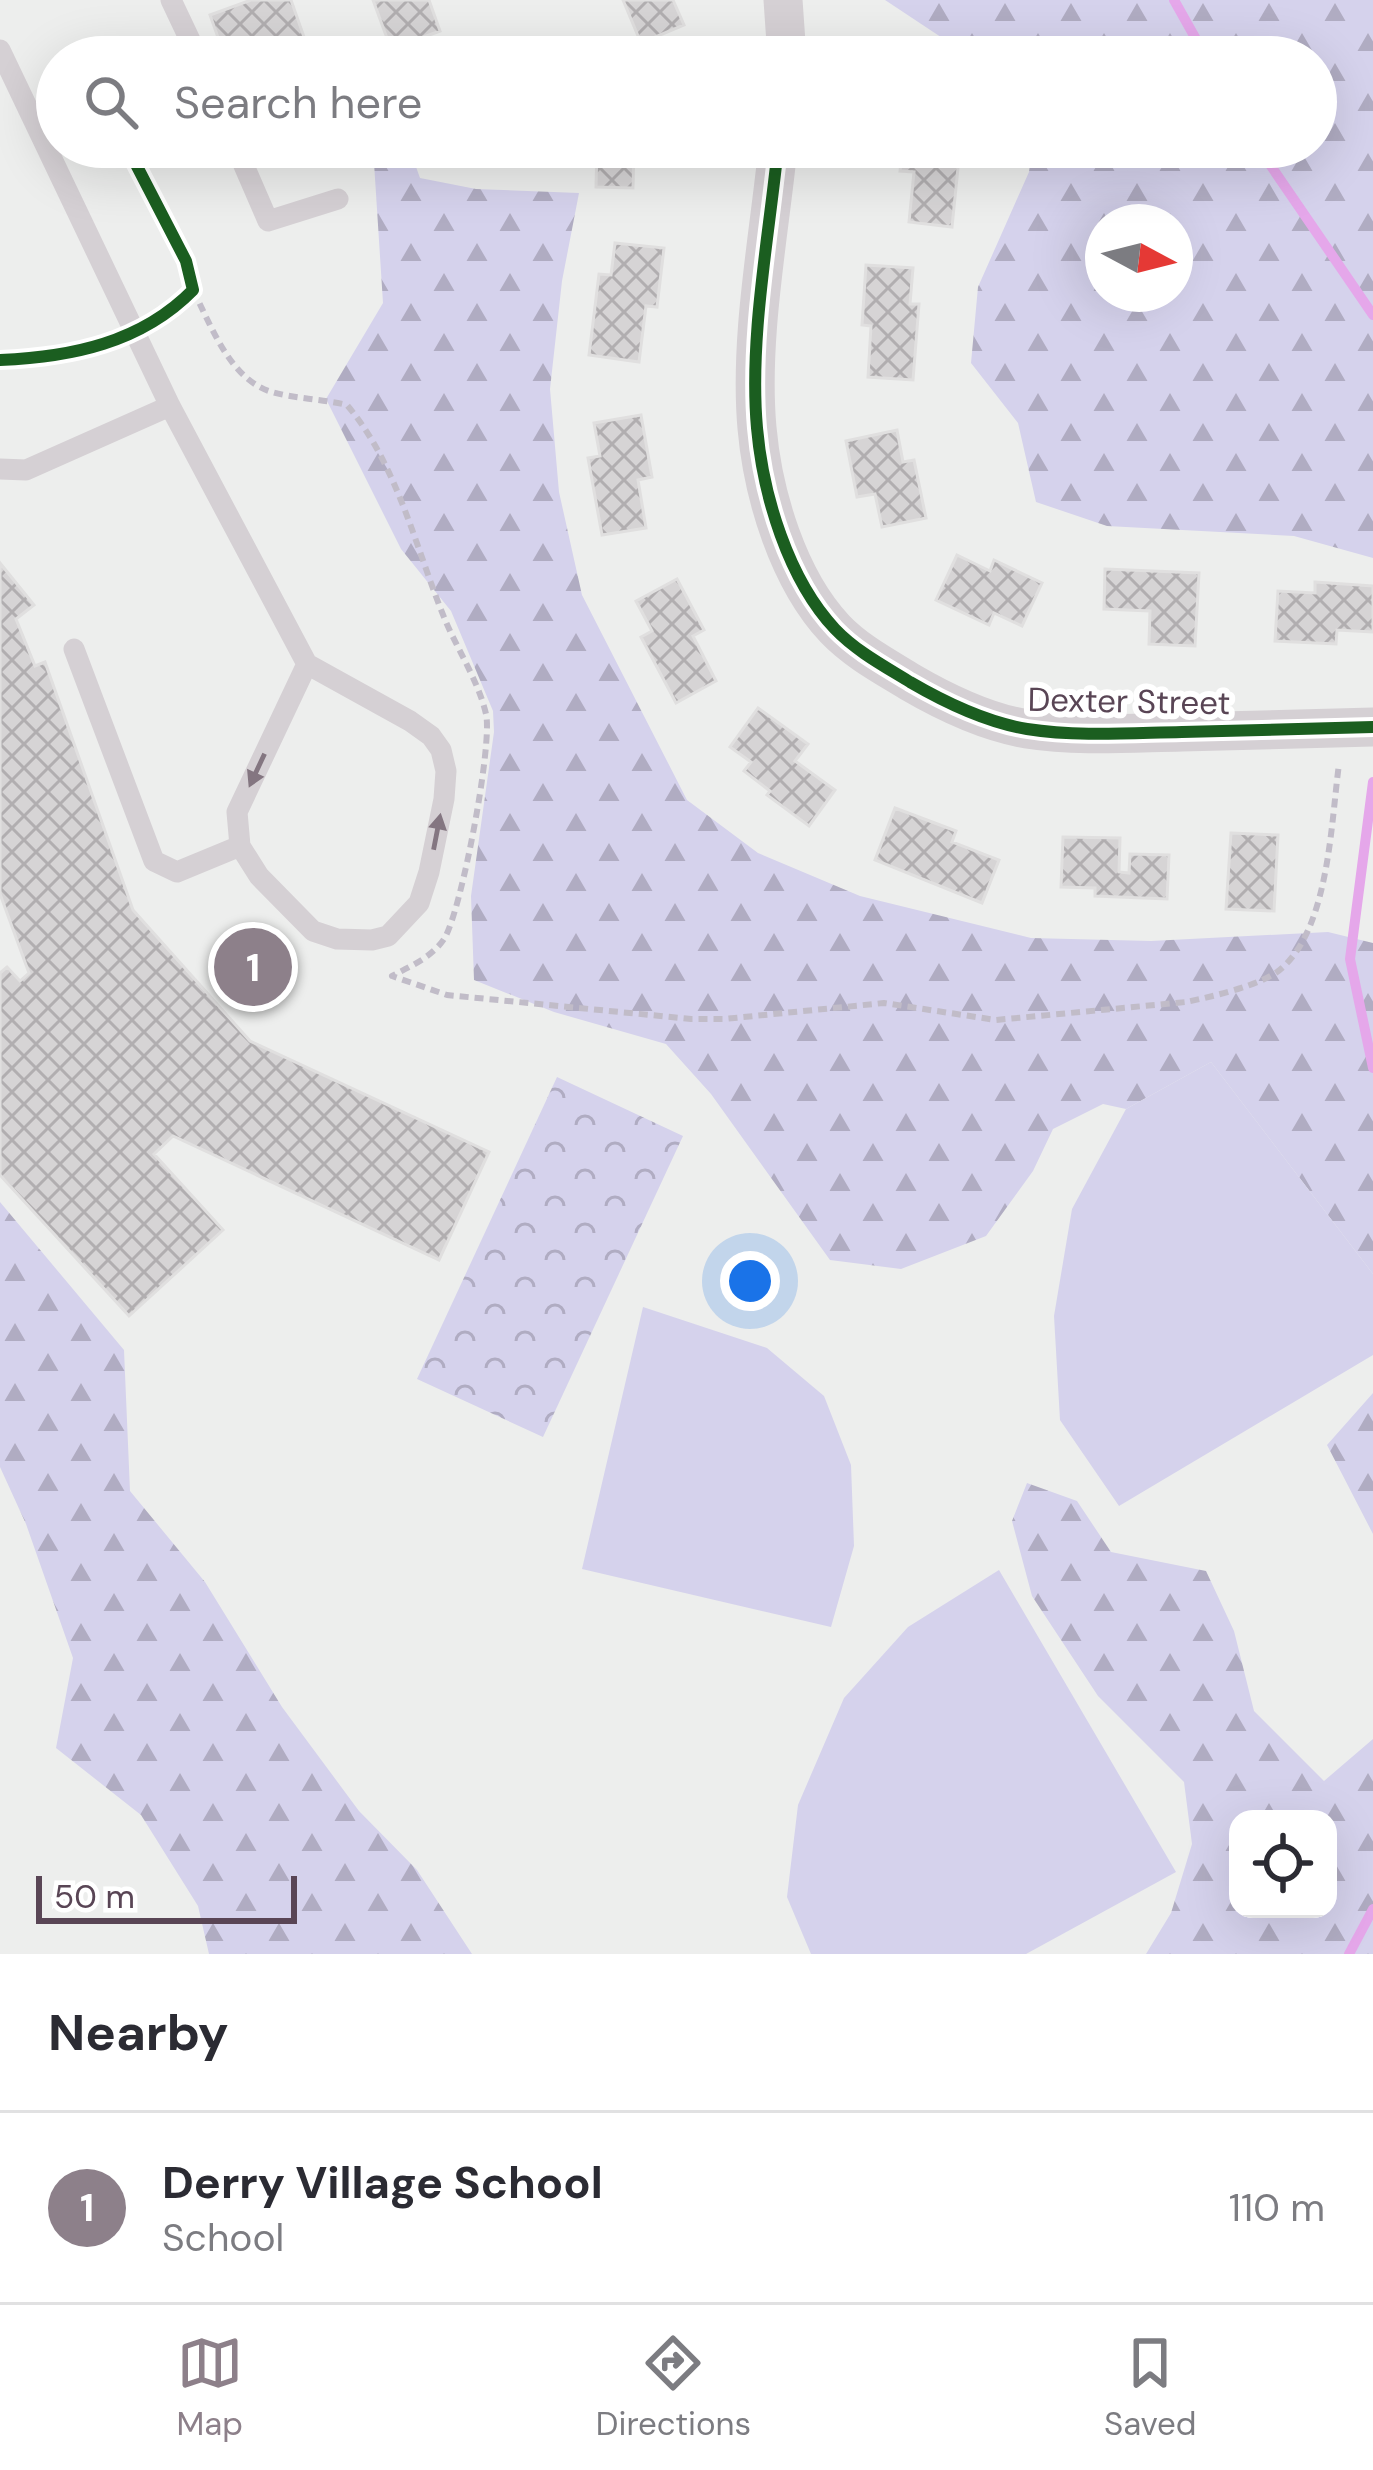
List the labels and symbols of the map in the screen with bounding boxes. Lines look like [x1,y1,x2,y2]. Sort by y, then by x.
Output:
north arrow [1085,204,1193,312]
street label: Dexter Street [1027,678,1231,724]
one-way arrow [247,753,267,788]
one-way arrow [429,812,448,850]
pin: 1 [214,922,292,1012]
your location [720,1251,780,1311]
scale bar [36,1870,297,1923]

